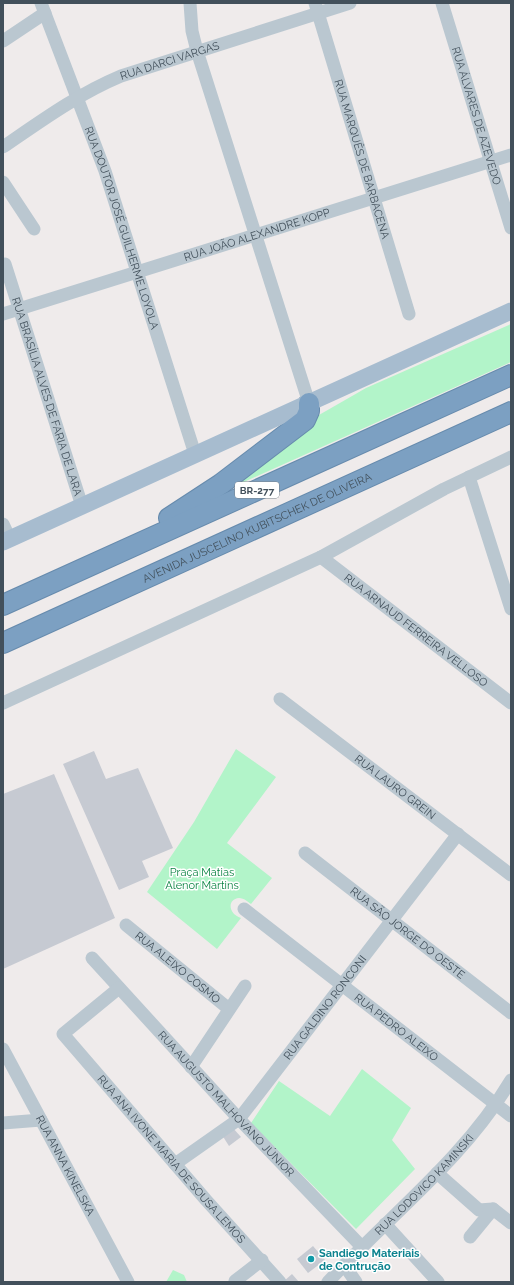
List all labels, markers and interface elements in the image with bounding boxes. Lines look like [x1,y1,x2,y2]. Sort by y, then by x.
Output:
street label: RUA DARCI VARGAS [119,39,221,83]
street label: RUA ÁLVARES DE AZEVEDO [449,45,503,186]
street label: RUA MARQUÊS DE BARBACENA [331,78,392,241]
street label: RUA DOUTOR JOSÉ GUILHERME LOYOLA [82,125,161,332]
street label: RUA JOÃO ALEXANDRE KOPP [182,206,332,264]
street label: RUA BRASÍLIA ALVES DE FARIA DE LARA [9,296,85,498]
street label: AVENIDA JUSCELINO KUBITSCHEK DE OLIVEIRA [141,470,374,586]
road number: BR-277 [235,482,279,498]
street label: RUA ARNAUD FERREIRA VELLOSO [341,571,490,690]
street label: RUA LAURO GREIN [352,752,438,822]
park label: Praça Matias Alenor Martins [165,866,239,892]
street label: RUA SÃO JORGE DO OESTE [347,885,468,982]
street label: RUA ALEIXO COSMO [132,929,223,1006]
street label: RUA GALDINO RONCONI [281,953,369,1062]
street label: RUA PEDRO ALEIXO [352,991,441,1064]
street label: RUA AUGUSTO MALHOVANO JÚNIOR [155,1029,297,1179]
street label: RUA ANA IVONE MARIA DE SOUSA LEMOS [94,1073,248,1246]
street label: RUA ANNA KINELSKA [33,1113,97,1218]
street label: RUA LODOVICO KAMINSKI [372,1132,477,1238]
place label: Sandiego Materiais de Contrução [319,1247,420,1273]
marker: Sandiego Materiais de Contrução [306,1254,316,1264]

